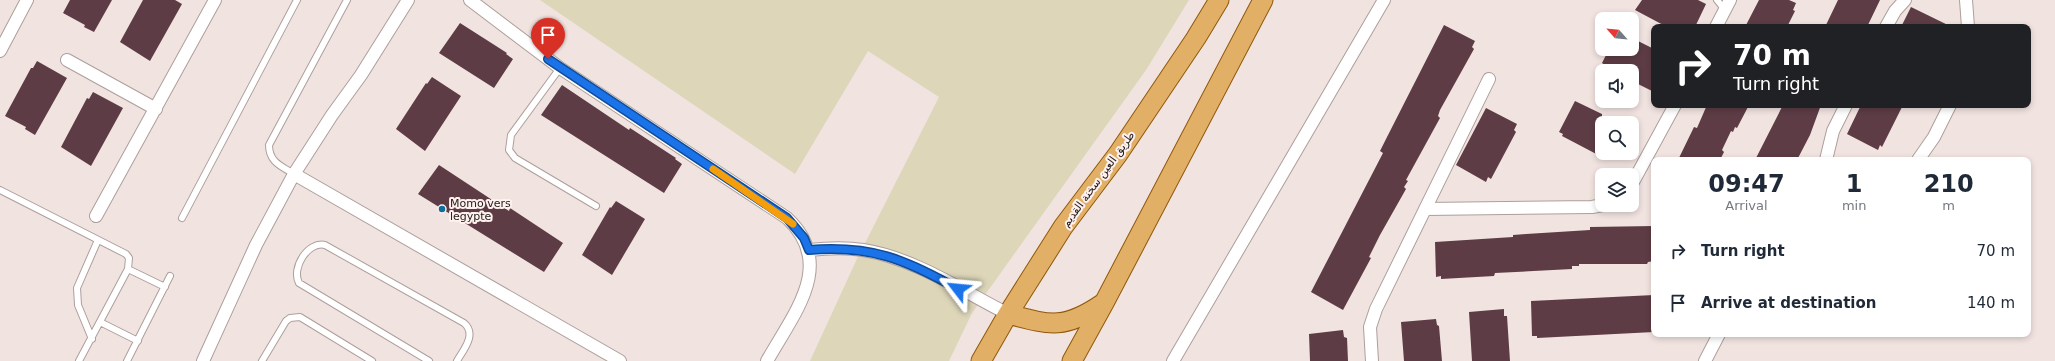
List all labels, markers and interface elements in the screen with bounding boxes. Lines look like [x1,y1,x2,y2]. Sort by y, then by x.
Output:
north arrow [1595,12,1639,56]
map controls [1595,12,1639,212]
pin [531,18,565,59]
icon: arrive [537,24,559,46]
text: 70 m [1733,39,1811,72]
icon: right [1667,40,1719,92]
button: sound [1595,64,1639,108]
text: Turn right [1733,73,1819,94]
button: search [1595,116,1639,160]
street label: طريق العين سخنة القديم [1059,129,1138,230]
button: layers [1595,168,1639,212]
text: 09:47 [1708,170,1785,198]
text: 1 [1846,170,1862,198]
text: 210 [1924,170,1974,198]
place label: Momo vers legypte [450,197,511,223]
text: Arrival [1725,198,1768,213]
text: min [1842,198,1866,213]
text: m [1942,198,1955,213]
marker: Momo vers legypte [437,204,447,214]
icon: right [1667,240,1689,262]
text: Turn right [1701,242,1785,260]
text: 70 m [1977,242,2015,260]
position arrow [937,268,979,310]
icon: arrive [1667,292,1689,314]
text: Arrive at destination [1701,294,1876,312]
text: 140 m [1967,294,2015,312]

